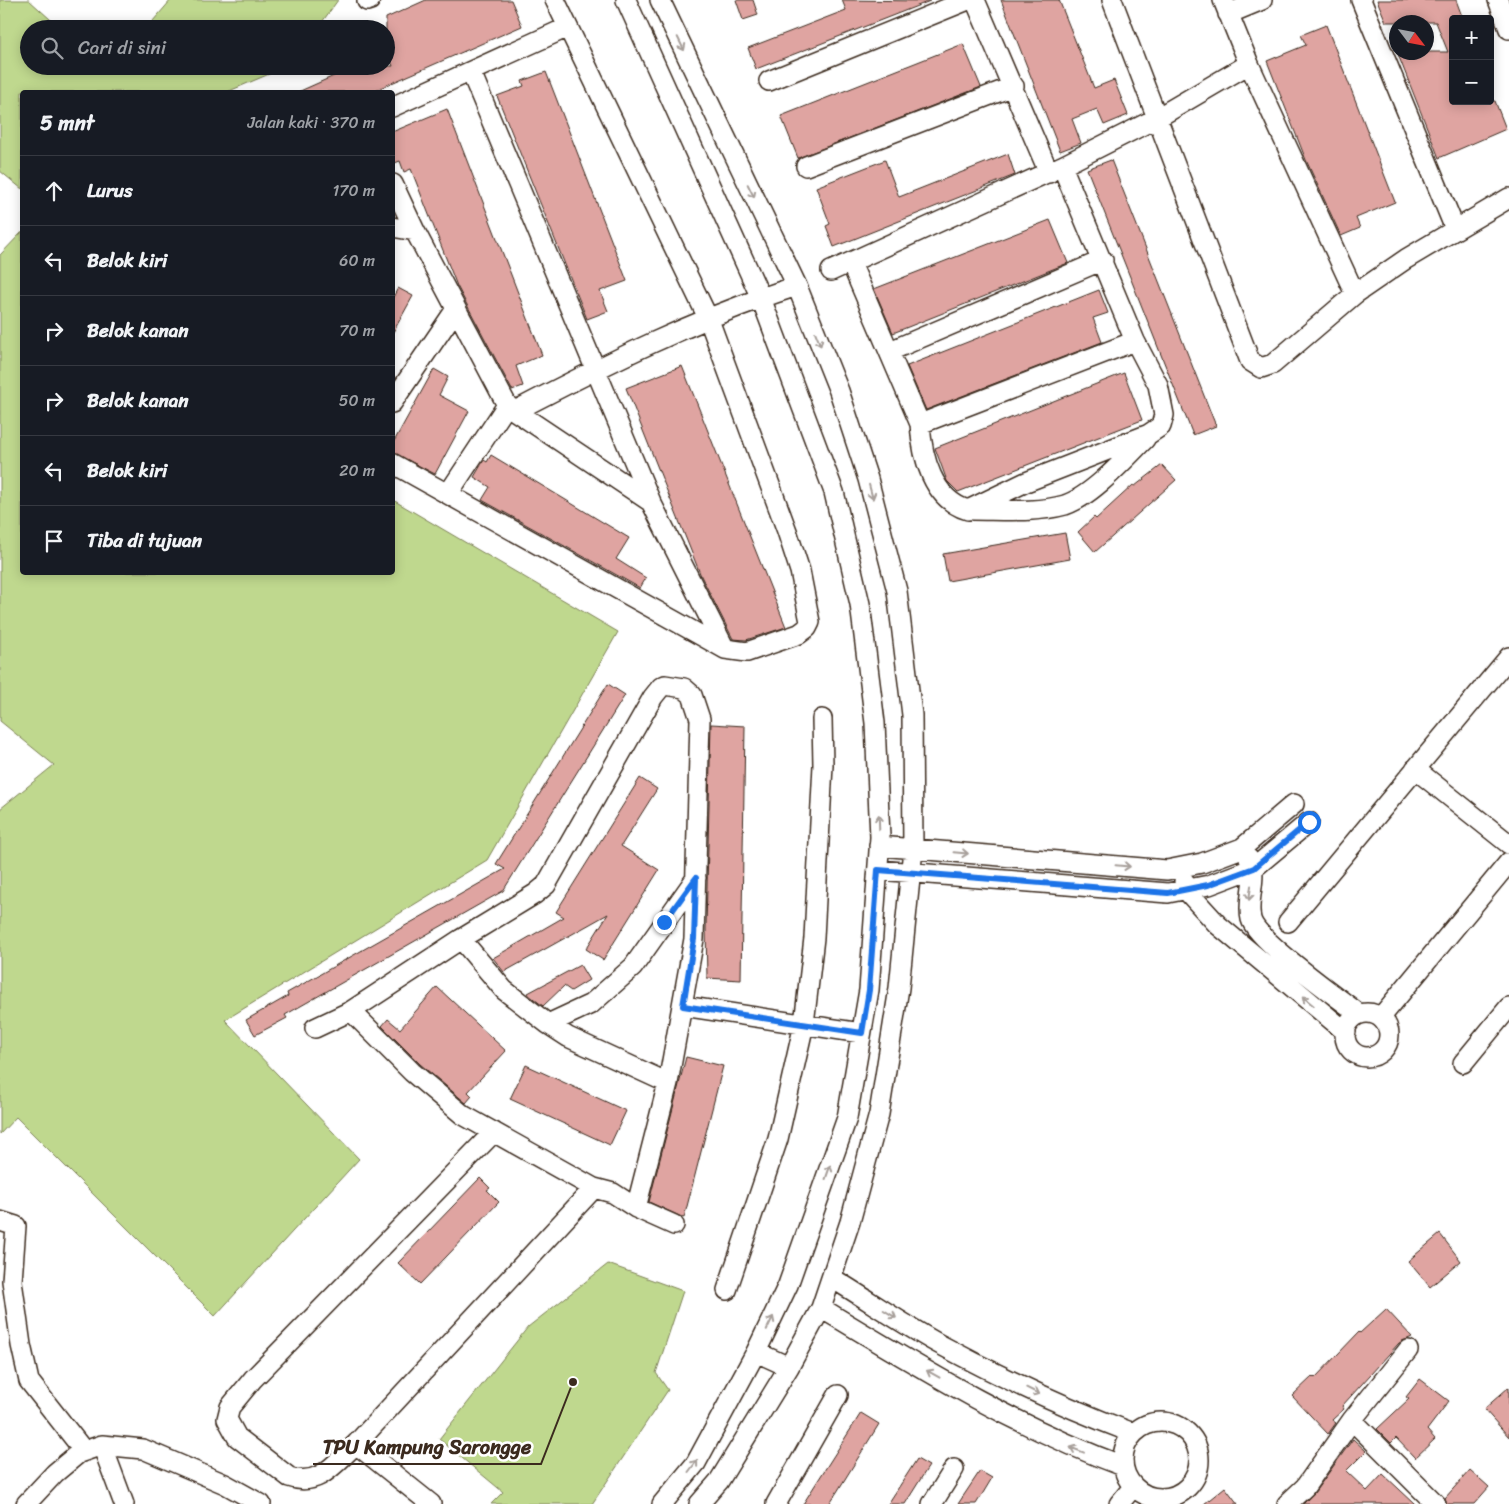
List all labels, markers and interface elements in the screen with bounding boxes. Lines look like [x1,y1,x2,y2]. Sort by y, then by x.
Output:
north arrow [1389,15,1434,60]
map controls [1449,15,1494,105]
button: + [1449,15,1494,60]
search box [20,20,395,75]
text: Cari di sini [78,31,166,64]
icon: search [38,34,66,62]
one-way arrow [677,36,686,51]
button: − [1449,60,1494,105]
text: 5 mnt [40,104,94,142]
text: Jalan kaki · 370 m [248,108,375,137]
text: Lurus [87,174,133,207]
text: 170 m [332,176,375,205]
icon: ahead [40,177,68,205]
one-way arrow [747,183,756,198]
text: Belok kiri [87,244,167,277]
text: 60 m [339,246,375,275]
icon: left [40,247,68,275]
text: Belok kanan [87,314,189,347]
text: 70 m [339,316,375,345]
icon: right [40,317,68,345]
one-way arrow [814,331,823,346]
text: Belok kanan [87,384,189,417]
text: 50 m [339,386,375,415]
icon: right [40,387,68,415]
text: Belok kiri [87,454,167,487]
text: 20 m [339,456,375,485]
icon: left [40,457,68,485]
one-way arrow [867,484,876,500]
text: Tiba di tujuan [87,524,202,557]
icon: arrive [40,527,68,555]
route start [1298,811,1321,834]
one-way arrow [875,815,884,831]
one-way arrow [953,848,969,858]
one-way arrow [1115,861,1131,871]
one-way arrow [1245,885,1255,901]
route end [653,911,676,934]
one-way arrow [1302,995,1315,1006]
one-way arrow [824,1165,833,1180]
one-way arrow [883,1309,897,1319]
one-way arrow [765,1316,775,1331]
one-way arrow [926,1369,941,1379]
one-way arrow [1025,1387,1040,1396]
callout: TPU Kampung Sarongge [313,1429,541,1464]
text: TPU Kampung Sarongge [323,1430,532,1465]
one-way arrow [1070,1444,1085,1454]
one-way arrow [687,1460,698,1473]

